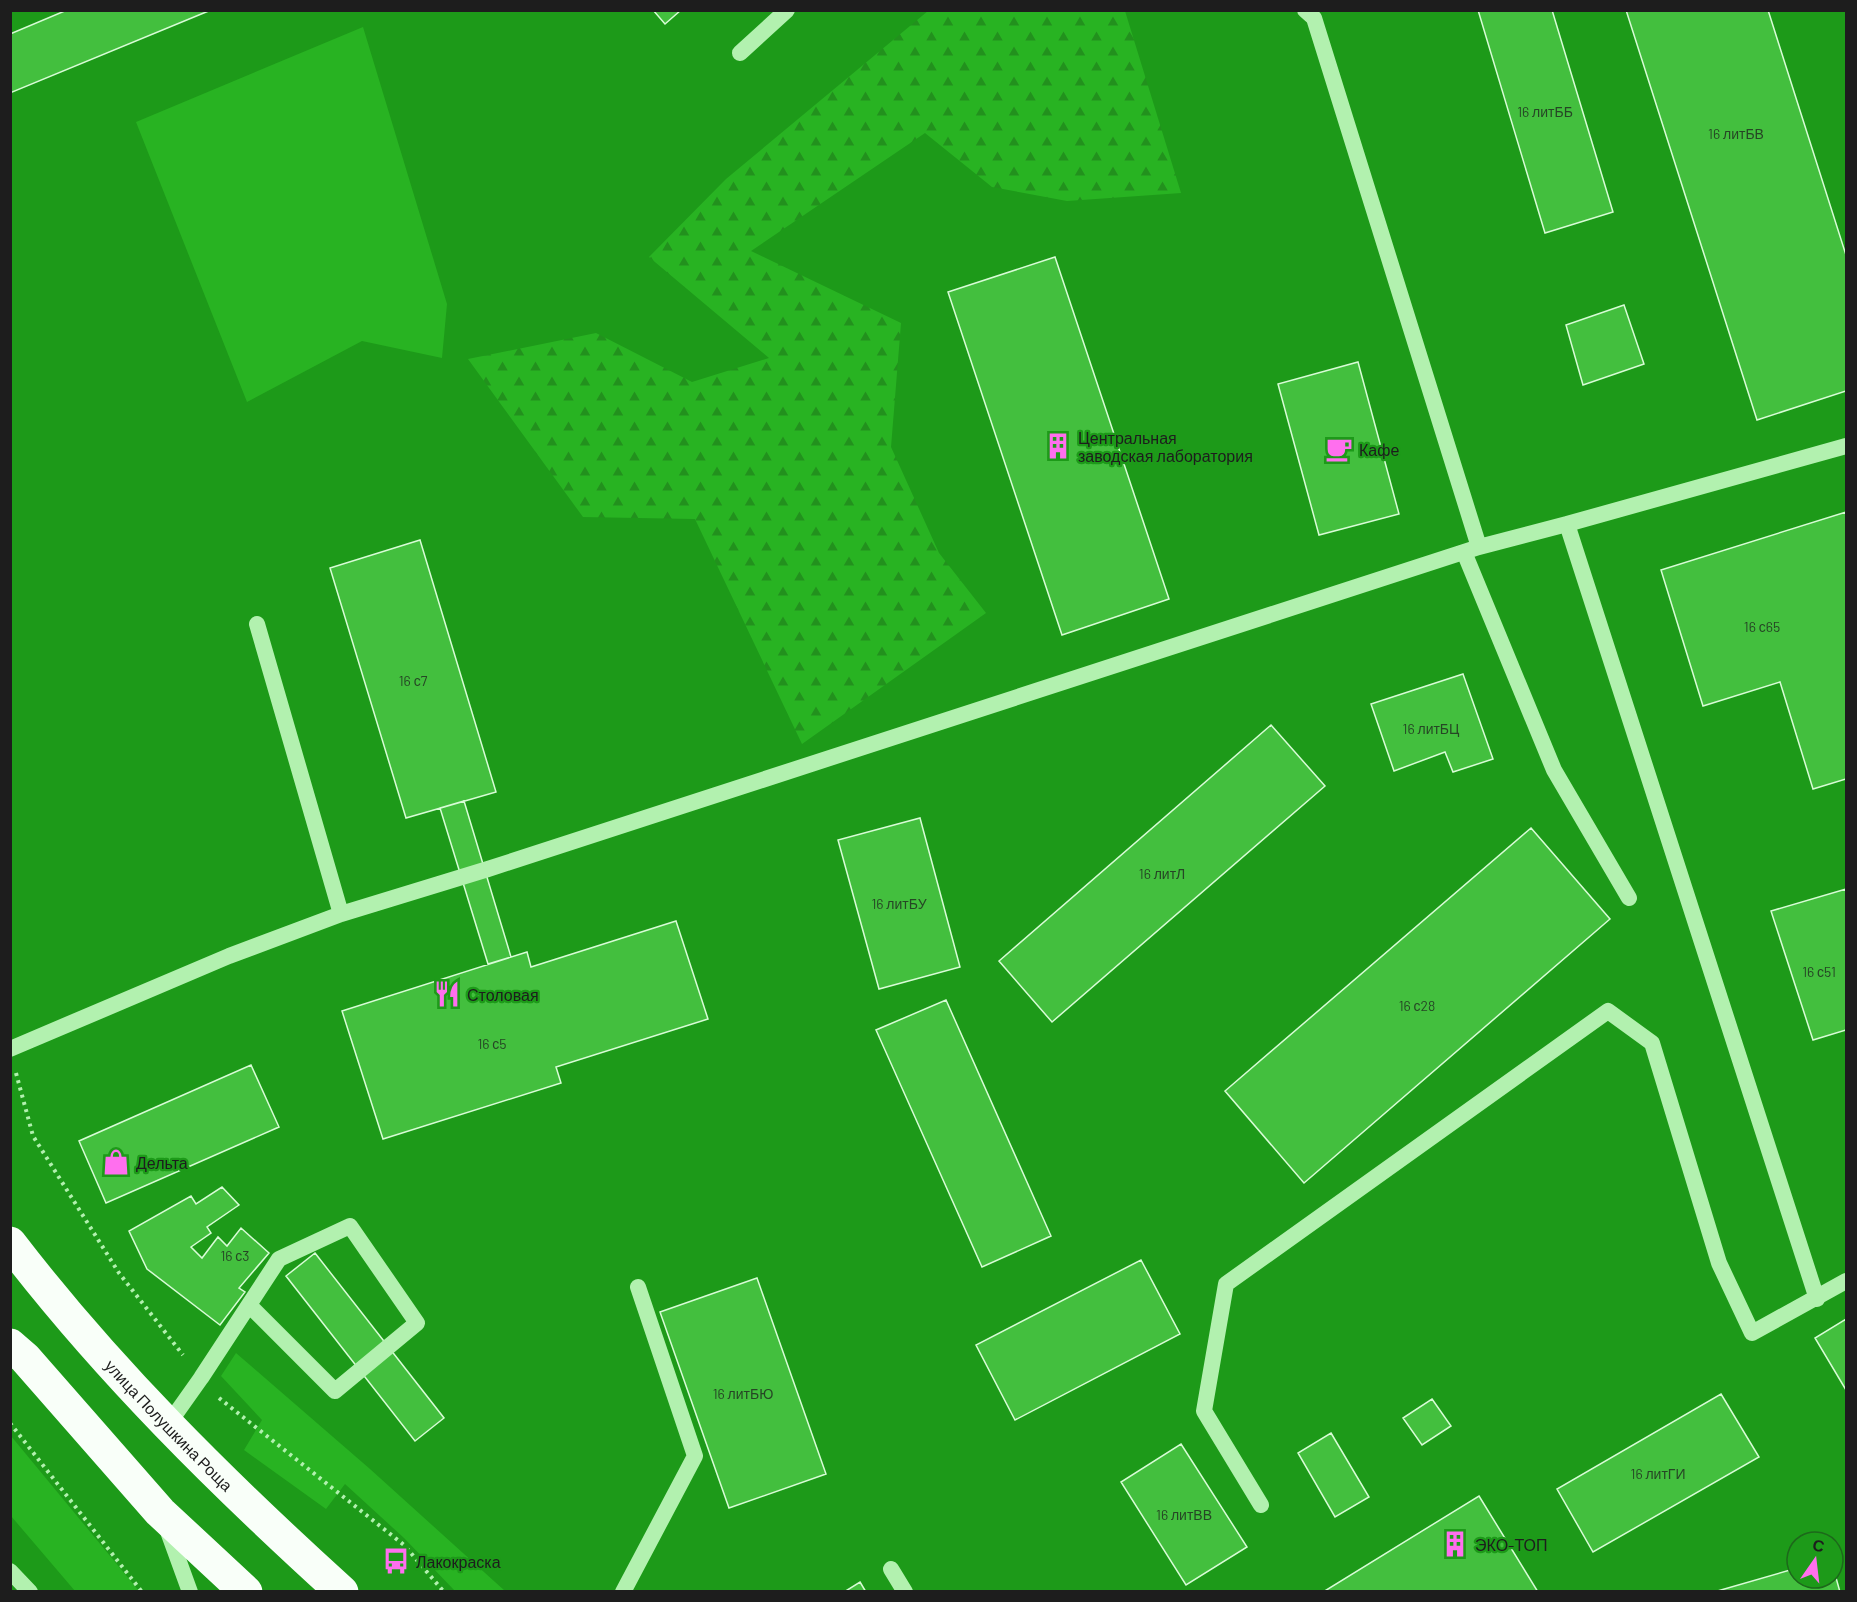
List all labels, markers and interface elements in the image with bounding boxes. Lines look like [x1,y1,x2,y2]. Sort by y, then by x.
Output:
house number: 16 литББ [1517,103,1573,120]
house number: 16 литБВ [1708,125,1764,142]
place label: Центральная заводская лаборатория [1078,428,1253,465]
building icon: Центральная заводская лаборатория [1043,431,1073,461]
cafe icon: Кафе [1324,434,1354,464]
place label: Кафе [1359,440,1399,459]
house number: 16 с65 [1744,618,1780,635]
house number: 16 с7 [399,672,428,689]
house number: 16 литБЦ [1403,720,1460,737]
house number: 16 литЛ [1139,865,1185,882]
house number: 16 литБУ [871,895,927,912]
house number: 16 с51 [1802,963,1836,980]
restaurant icon: Столовая [432,979,462,1009]
place label: Столовая [467,985,539,1004]
house number: 16 с28 [1399,997,1435,1014]
house number: 16 с5 [477,1035,507,1052]
shop icon: Дельта [101,1147,131,1177]
place label: Дельта [136,1153,188,1172]
house number: 16 с3 [220,1247,250,1264]
street label: улица Полушкина Роща [102,1355,237,1494]
house number: 16 литБЮ [713,1385,773,1402]
house number: 16 литГИ [1631,1465,1685,1482]
house number: 16 литВВ [1156,1506,1212,1523]
building icon: ЭКО-ТОП [1440,1529,1470,1559]
north arrow [1785,1530,1845,1590]
text: С [1811,1534,1827,1556]
place label: ЭКО-ТОП [1475,1535,1547,1554]
bus stop icon: Лакокраска [381,1546,411,1576]
place label: Лакокраска [416,1552,501,1571]

